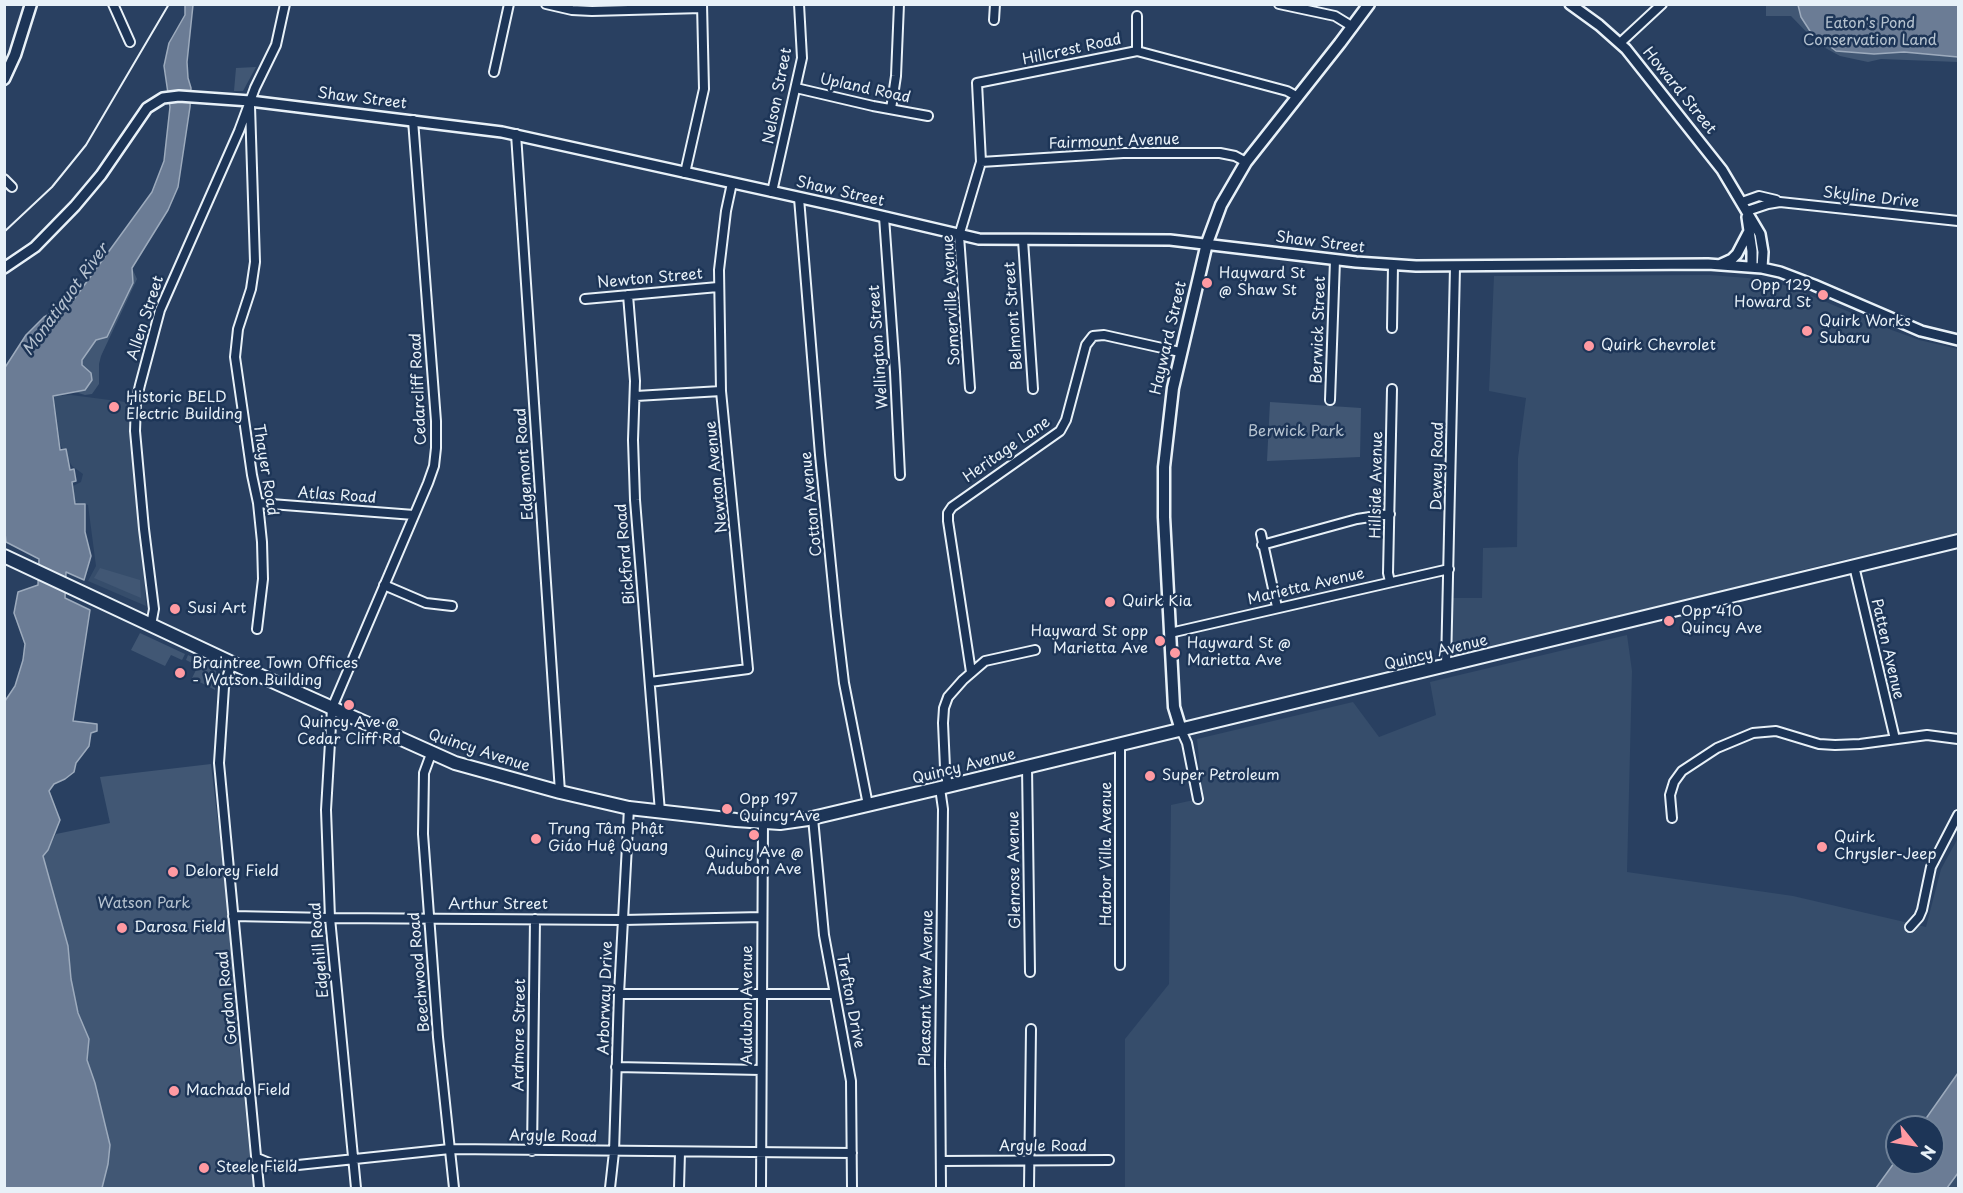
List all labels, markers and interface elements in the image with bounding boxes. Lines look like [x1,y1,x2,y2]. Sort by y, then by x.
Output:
park label: Eaton's Pond Conservation Land [1803,15,1937,50]
street label: Hillcrest Road [1021,31,1123,69]
street label: Howard Street [1639,44,1719,138]
street label: Nelson Street [760,46,796,146]
street label: Upland Road [818,71,912,107]
street label: Shaw Street [316,85,408,113]
street label: Fairmount Avenue [1048,131,1180,153]
street label: Shaw Street [794,173,886,211]
street label: Skyline Drive [1822,184,1920,212]
street label: Shaw Street [1274,229,1366,257]
street label: Somerville Avenue [940,234,964,366]
water label: Monatiquot River [19,240,113,360]
street label: Belmont Street [1001,261,1027,371]
street label: Newton Street [596,265,704,293]
place label: Hayward St @ Shaw St [1219,265,1305,300]
street label: Allen Street [124,274,168,362]
marker: Hayward St @ Shaw St [1200,276,1214,290]
street label: Berwick Street [1308,276,1330,384]
place label: Opp 129 Howard St [1734,277,1811,312]
street label: Hayward Street [1147,279,1191,397]
street label: Wellington Street [866,284,892,410]
marker: Opp 129 Howard St [1816,288,1830,302]
place label: Quirk Works Subaru [1819,313,1911,348]
marker: Quirk Works Subaru [1800,324,1814,338]
street label: Cedarcliff Road [407,332,431,446]
place label: Quirk Chevrolet [1601,337,1716,355]
marker: Quirk Chevrolet [1582,339,1596,353]
place label: Historic BELD Electric Building [126,389,243,424]
marker: Historic BELD Electric Building [107,400,121,414]
street label: Edgemont Road [512,407,538,521]
street label: Heritage Lane [960,413,1054,487]
street label: Newton Avenue [702,420,732,534]
street label: Dewey Road [1428,421,1448,511]
street label: Thayer Road [249,423,281,517]
park label: Berwick Park [1248,423,1344,441]
street label: Hillside Avenue [1367,431,1387,539]
street label: Cotton Avenue [798,451,826,557]
street label: Atlas Road [297,484,377,508]
street label: Bickford Road [613,503,639,605]
street label: Marietta Avenue [1246,565,1366,609]
place label: Quirk Kia [1122,593,1192,611]
marker: Quirk Kia [1103,595,1117,609]
street label: Patten Avenue [1867,597,1907,701]
place label: Susi Art [187,600,246,618]
marker: Susi Art [168,602,182,616]
place label: Opp 410 Quincy Ave [1681,603,1762,638]
marker: Opp 410 Quincy Ave [1662,614,1676,628]
place label: Hayward St opp Marietta Ave [1031,623,1148,658]
street label: Quincy Avenue [1382,631,1490,675]
marker: Hayward St opp Marietta Ave [1153,634,1167,648]
place label: Hayward St @ Marietta Ave [1187,635,1291,670]
marker: Hayward St @ Marietta Ave [1168,646,1182,660]
place label: Braintree Town Offices - Watson Building [192,655,358,690]
marker: Braintree Town Offices - Watson Building [173,666,187,680]
marker: Quincy Ave @ Cedar Cliff Rd [342,698,356,712]
place label: Quincy Ave @ Cedar Cliff Rd [297,714,401,749]
street label: Quincy Avenue [426,726,532,776]
street label: Quincy Avenue [910,745,1018,789]
place label: Super Petroleum [1162,767,1280,785]
marker: Super Petroleum [1143,769,1157,783]
street label: Harbor Villa Avenue [1098,782,1116,926]
place label: Opp 197 Quincy Ave [739,791,820,826]
marker: Opp 197 Quincy Ave [720,802,734,816]
street label: Glenrose Avenue [1005,811,1025,929]
place label: Trung Tâm Phật Giáo Huệ Quang [548,821,668,856]
marker: Quincy Ave @ Audubon Ave [747,828,761,842]
place label: Quirk Chrysler-Jeep [1834,829,1937,864]
marker: Trung Tâm Phật Giáo Huệ Quang [529,832,543,846]
marker: Quirk Chrysler-Jeep [1815,840,1829,854]
place label: Quincy Ave @ Audubon Ave [705,844,803,879]
place label: Delorey Field [185,863,279,881]
marker: Delorey Field [166,865,180,879]
park label: Watson Park [98,895,190,913]
street label: Arthur Street [448,896,548,914]
street label: Edgehill Road [307,901,333,999]
street label: Pleasant View Avenue [917,909,937,1067]
street label: Beechwood Road [406,911,434,1033]
place label: Darosa Field [134,919,226,937]
marker: Darosa Field [115,921,129,935]
street label: Arborway Drive [595,941,617,1055]
street label: Audubon Avenue [739,945,757,1065]
street label: Gordon Road [214,950,242,1046]
street label: Trefton Drive [832,952,868,1050]
street label: Ardmore Street [510,978,530,1092]
place label: Machado Field [186,1082,290,1100]
marker: Machado Field [167,1084,181,1098]
north arrow [1885,1115,1945,1175]
street label: Argyle Road [509,1127,597,1147]
street label: Argyle Road [999,1138,1087,1156]
text: N [1915,1142,1942,1164]
place label: Steele Field [216,1159,297,1177]
marker: Steele Field [197,1161,211,1175]

